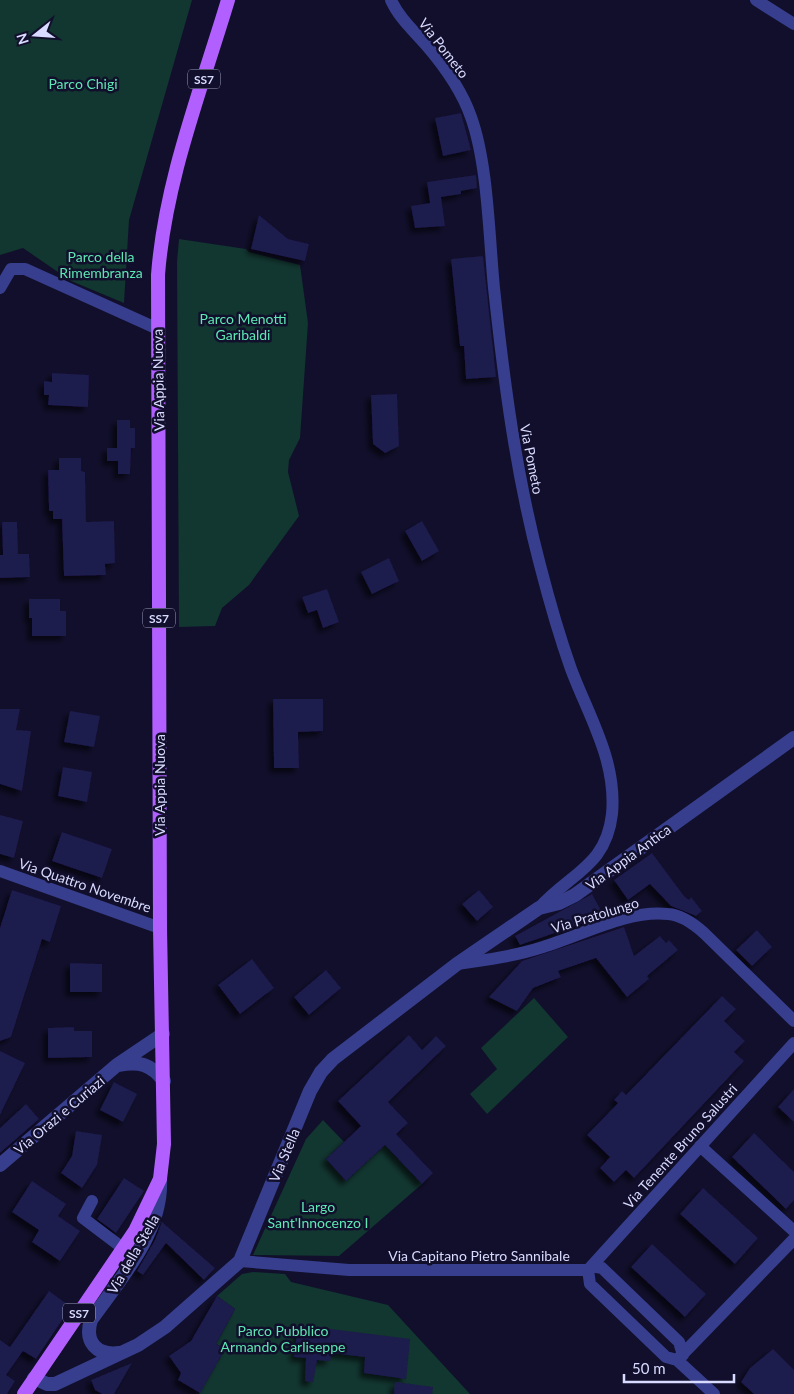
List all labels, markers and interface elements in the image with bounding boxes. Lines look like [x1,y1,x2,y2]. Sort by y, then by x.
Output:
north arrow [10,10,60,60]
street label: Via Pometo [415,15,473,81]
text: N [12,31,32,47]
road number: SS7 [188,70,220,88]
park label: Parco Chigi [48,75,118,92]
park label: Parco della Rimembranza [59,248,143,281]
park label: Parco Menotti Garibaldi [200,310,286,343]
street label: Via Appia Nuova [149,329,167,431]
street label: Via Pometo [517,422,547,496]
road number: SS7 [143,608,175,628]
street label: Via Appia Nuova [151,734,168,836]
street label: Via Appia Antica [582,820,674,894]
street label: Via Quattro Novembre [16,854,154,916]
street label: Via Pratolungo [549,894,641,936]
street label: Via Orazi e Curiazi [10,1072,108,1158]
street label: Via Tenente Bruno Salustri [619,1080,741,1212]
street label: Via Stella [265,1126,303,1184]
park label: Largo Sant'Innocenzo I [268,1198,368,1231]
street label: Via della Stella [103,1211,163,1297]
street label: Via Capitano Pietro Sannibale [388,1247,570,1264]
road number: SS7 [63,1304,95,1322]
park label: Parco Pubblico Armando Carliseppe [221,1322,345,1355]
scale bar [624,1352,734,1384]
text: 50 m [632,1359,666,1377]

